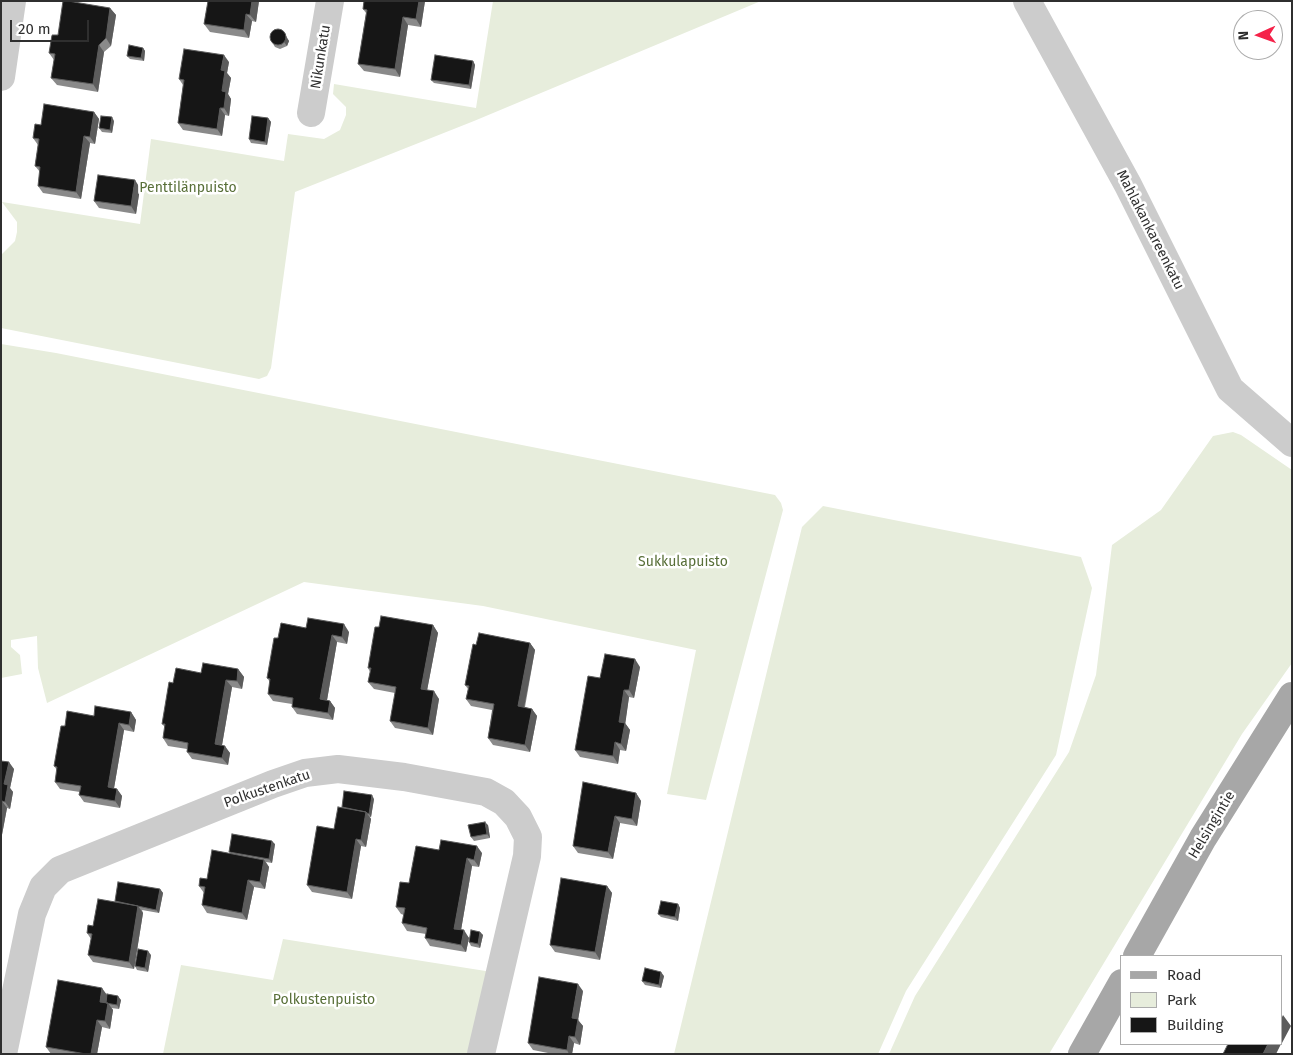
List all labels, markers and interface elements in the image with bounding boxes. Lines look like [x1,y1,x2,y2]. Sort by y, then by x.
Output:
scale bar [12,10,91,42]
north arrow [1233,10,1283,60]
text: 20 m [18,20,51,38]
street label: Nikunkatu [308,24,334,90]
text: N [1235,31,1252,40]
street label: Mahlakankareenkatu [1113,167,1187,293]
park label: Penttilänpuisto [139,180,237,196]
park label: Sukkulapuisto [638,554,728,570]
street label: Polkustenkatu [222,766,312,812]
street label: Helsingintie [1185,788,1239,862]
legend [1120,955,1283,1045]
text: Road [1167,966,1202,984]
text: Park [1167,991,1197,1009]
park label: Polkustenpuisto [273,992,375,1008]
text: Building [1167,1016,1223,1034]

